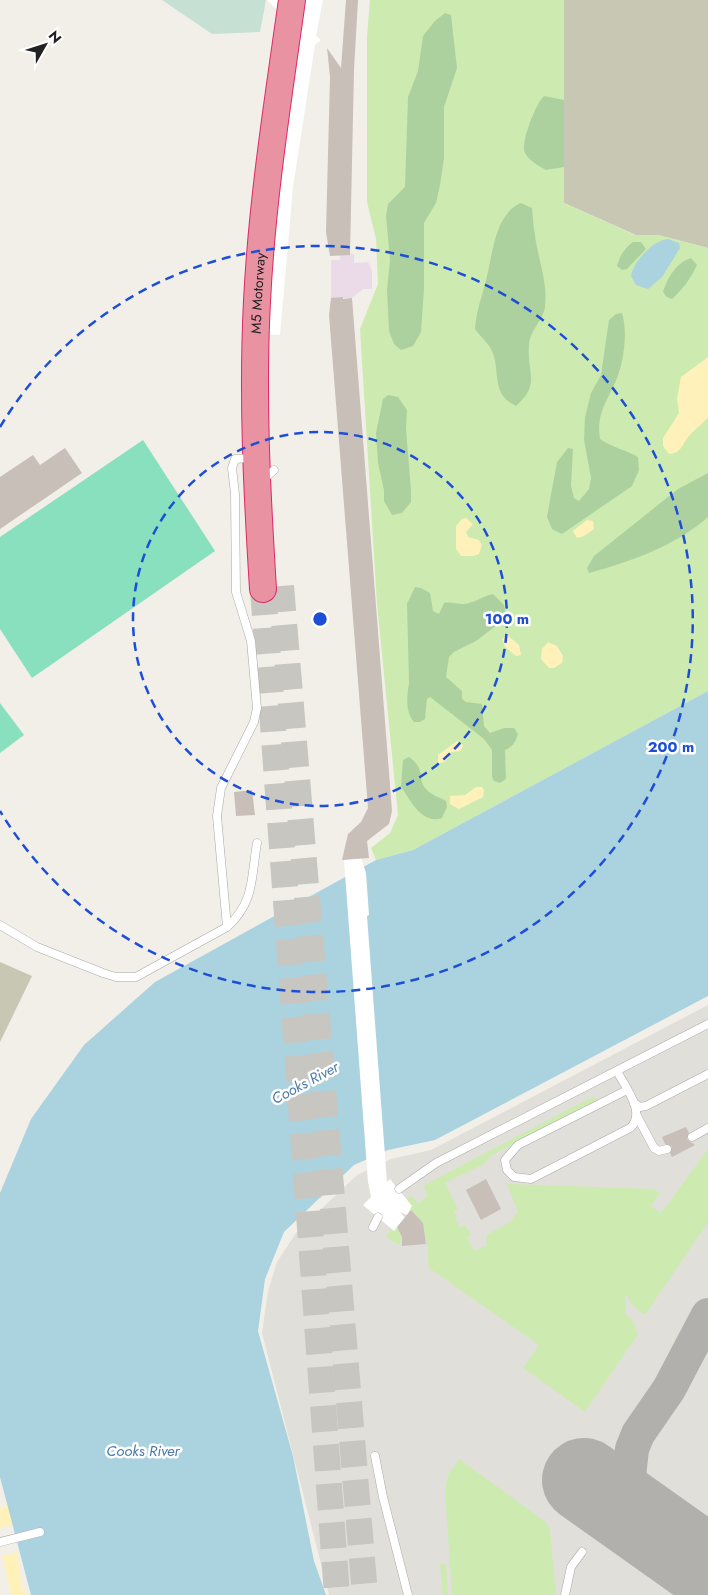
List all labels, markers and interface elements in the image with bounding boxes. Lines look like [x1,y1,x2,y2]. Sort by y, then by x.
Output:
north arrow [20,20,70,70]
text: N [44,26,66,47]
street label: M5 Motorway [246,251,270,334]
text: 100 m [485,608,529,630]
centre of rings [311,610,329,628]
text: 200 m [648,736,694,758]
water label: Cooks River [267,1056,343,1110]
water label: Cooks River [106,1440,181,1462]

